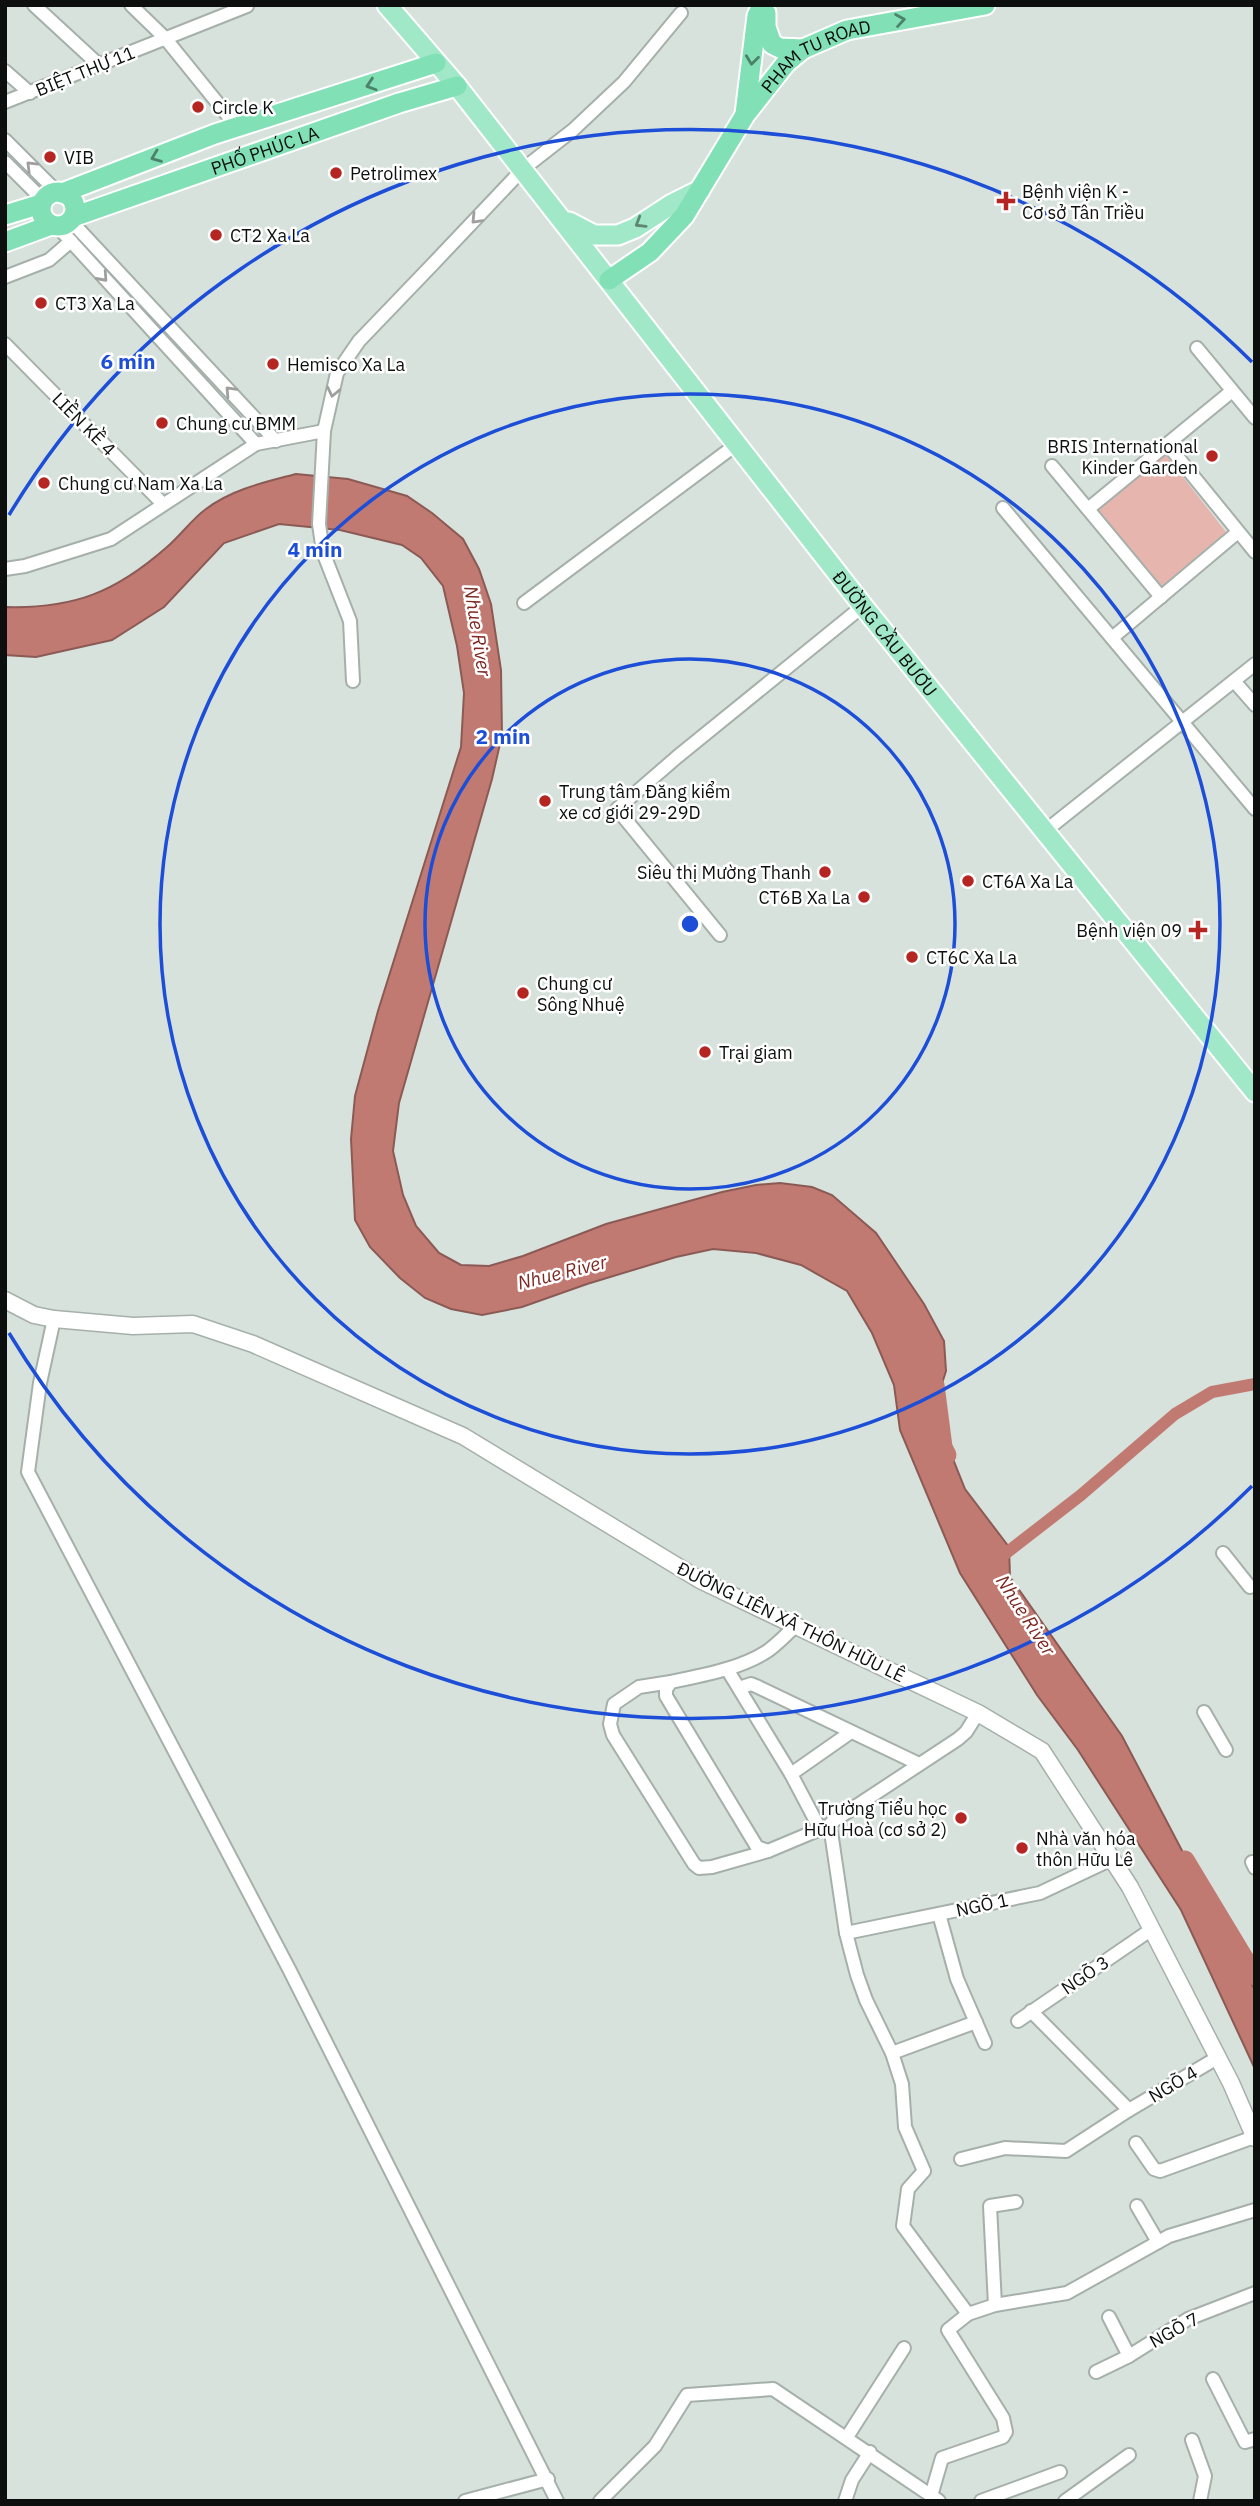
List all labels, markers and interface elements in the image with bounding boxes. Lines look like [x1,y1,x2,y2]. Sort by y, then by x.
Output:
one-way arrow [894,13,906,28]
street label: PHAM TU ROAD [756,14,872,97]
street label: BIỆT THỰ 11 [32,41,138,101]
one-way arrow [744,54,759,66]
one-way arrow [366,77,378,91]
place label: Circle K [212,96,274,119]
marker: Circle K [190,99,206,115]
street label: PHỐ PHÚC LA [208,120,322,179]
place label: VIB [64,146,94,169]
marker: VIB [42,149,58,165]
one-way arrow [150,149,162,163]
one-way arrow [26,162,39,175]
place label: Petrolimex [350,162,437,185]
marker: Petrolimex [328,165,344,181]
place label: Bệnh viện K - Cơ sở Tân Triều [1022,180,1144,224]
marker: Bệnh viện K - Cơ sở Tân Triều [996,191,1016,211]
one-way arrow [471,211,484,224]
one-way arrow [635,215,648,228]
place label: CT2 Xa La [230,224,310,247]
marker: CT2 Xa La [208,227,224,243]
one-way arrow [95,269,107,282]
place label: CT3 Xa La [55,292,135,315]
marker: CT3 Xa La [33,295,49,311]
text: 6 min [101,347,155,375]
place label: Hemisco Xa La [287,353,406,376]
marker: Hemisco Xa La [265,356,281,372]
street label: LIỀN KỀ 4 [47,385,123,461]
one-way arrow [226,386,238,399]
one-way arrow [326,386,341,398]
place label: Chung cư BMM [176,412,296,435]
marker: Chung cư BMM [154,415,170,431]
place label: BRIS International Kinder Garden [1047,435,1198,479]
marker: BRIS International Kinder Garden [1204,448,1220,464]
place label: Chung cư Nam Xa La [58,472,223,495]
marker: Chung cư Nam Xa La [36,475,52,491]
text: 4 min [288,535,342,563]
street label: ĐƯỜNG CẦU BƯƠU [828,566,943,701]
water label: Nhue River [459,584,497,679]
text: 2 min [476,722,530,750]
place label: Trung tâm Đăng kiểm xe cơ giới 29-29D [559,780,731,824]
marker: Trung tâm Đăng kiểm xe cơ giới 29-29D [537,793,553,809]
place label: Siêu thị Mường Thanh [637,861,811,884]
marker: Siêu thị Mường Thanh [817,864,833,880]
place label: CT6A Xa La [982,870,1074,893]
marker: CT6A Xa La [960,873,976,889]
place label: CT6B Xa La [758,886,850,909]
marker: CT6B Xa La [856,889,872,905]
centre of rings [678,912,702,936]
place label: Bệnh viện 09 [1076,919,1182,942]
marker: Bệnh viện 09 [1188,920,1208,940]
place label: CT6C Xa La [926,946,1017,969]
marker: CT6C Xa La [904,949,920,965]
place label: Chung cư Sông Nhuệ [537,972,625,1016]
marker: Chung cư Sông Nhuệ [515,985,531,1001]
place label: Trại giam [719,1041,793,1064]
marker: Trại giam [697,1044,713,1060]
water label: Nhue River [515,1249,610,1295]
street label: ĐƯỜNG LIÊN XÃ THÔN HỮU LÊ [673,1556,909,1687]
water label: Nhue River [991,1570,1061,1661]
place label: Trường Tiểu học Hữu Hoà (cơ sở 2) [804,1797,947,1841]
marker: Trường Tiểu học Hữu Hoà (cơ sở 2) [953,1810,969,1826]
place label: Nhà văn hóa thôn Hữu Lê [1036,1827,1136,1871]
marker: Nhà văn hóa thôn Hữu Lê [1014,1840,1030,1856]
street label: NGÕ 1 [954,1888,1010,1922]
street label: NGÕ 3 [1057,1951,1113,1999]
street label: NGÕ 4 [1144,2060,1202,2108]
street label: NGÕ 7 [1145,2307,1203,2353]

